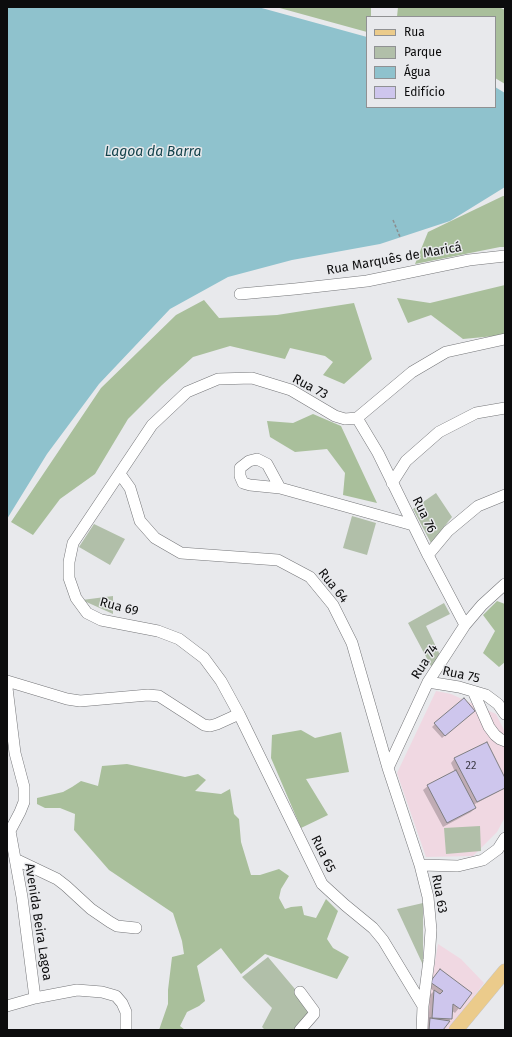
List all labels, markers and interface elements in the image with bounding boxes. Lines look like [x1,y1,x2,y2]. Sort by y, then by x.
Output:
legend [366,16,496,108]
text: Rua [404,25,425,39]
text: Parque [404,45,442,59]
text: Água [404,65,431,79]
text: Edifício [404,85,445,99]
water label: Lagoa da Barra [105,144,201,160]
street label: Rua Marquês de Maricá [325,239,463,279]
street label: Rua 73 [290,371,330,403]
street label: Rua 76 [409,494,439,536]
street label: Rua 64 [314,566,352,606]
street label: Rua 69 [98,594,140,620]
street label: Rua 74 [408,642,442,682]
street label: Rua 75 [441,663,481,687]
house number: 22 [466,759,476,773]
street label: Rua 65 [307,833,339,875]
street label: Avenida Beira Lagoa [21,862,55,982]
street label: Rua 63 [428,873,450,915]

